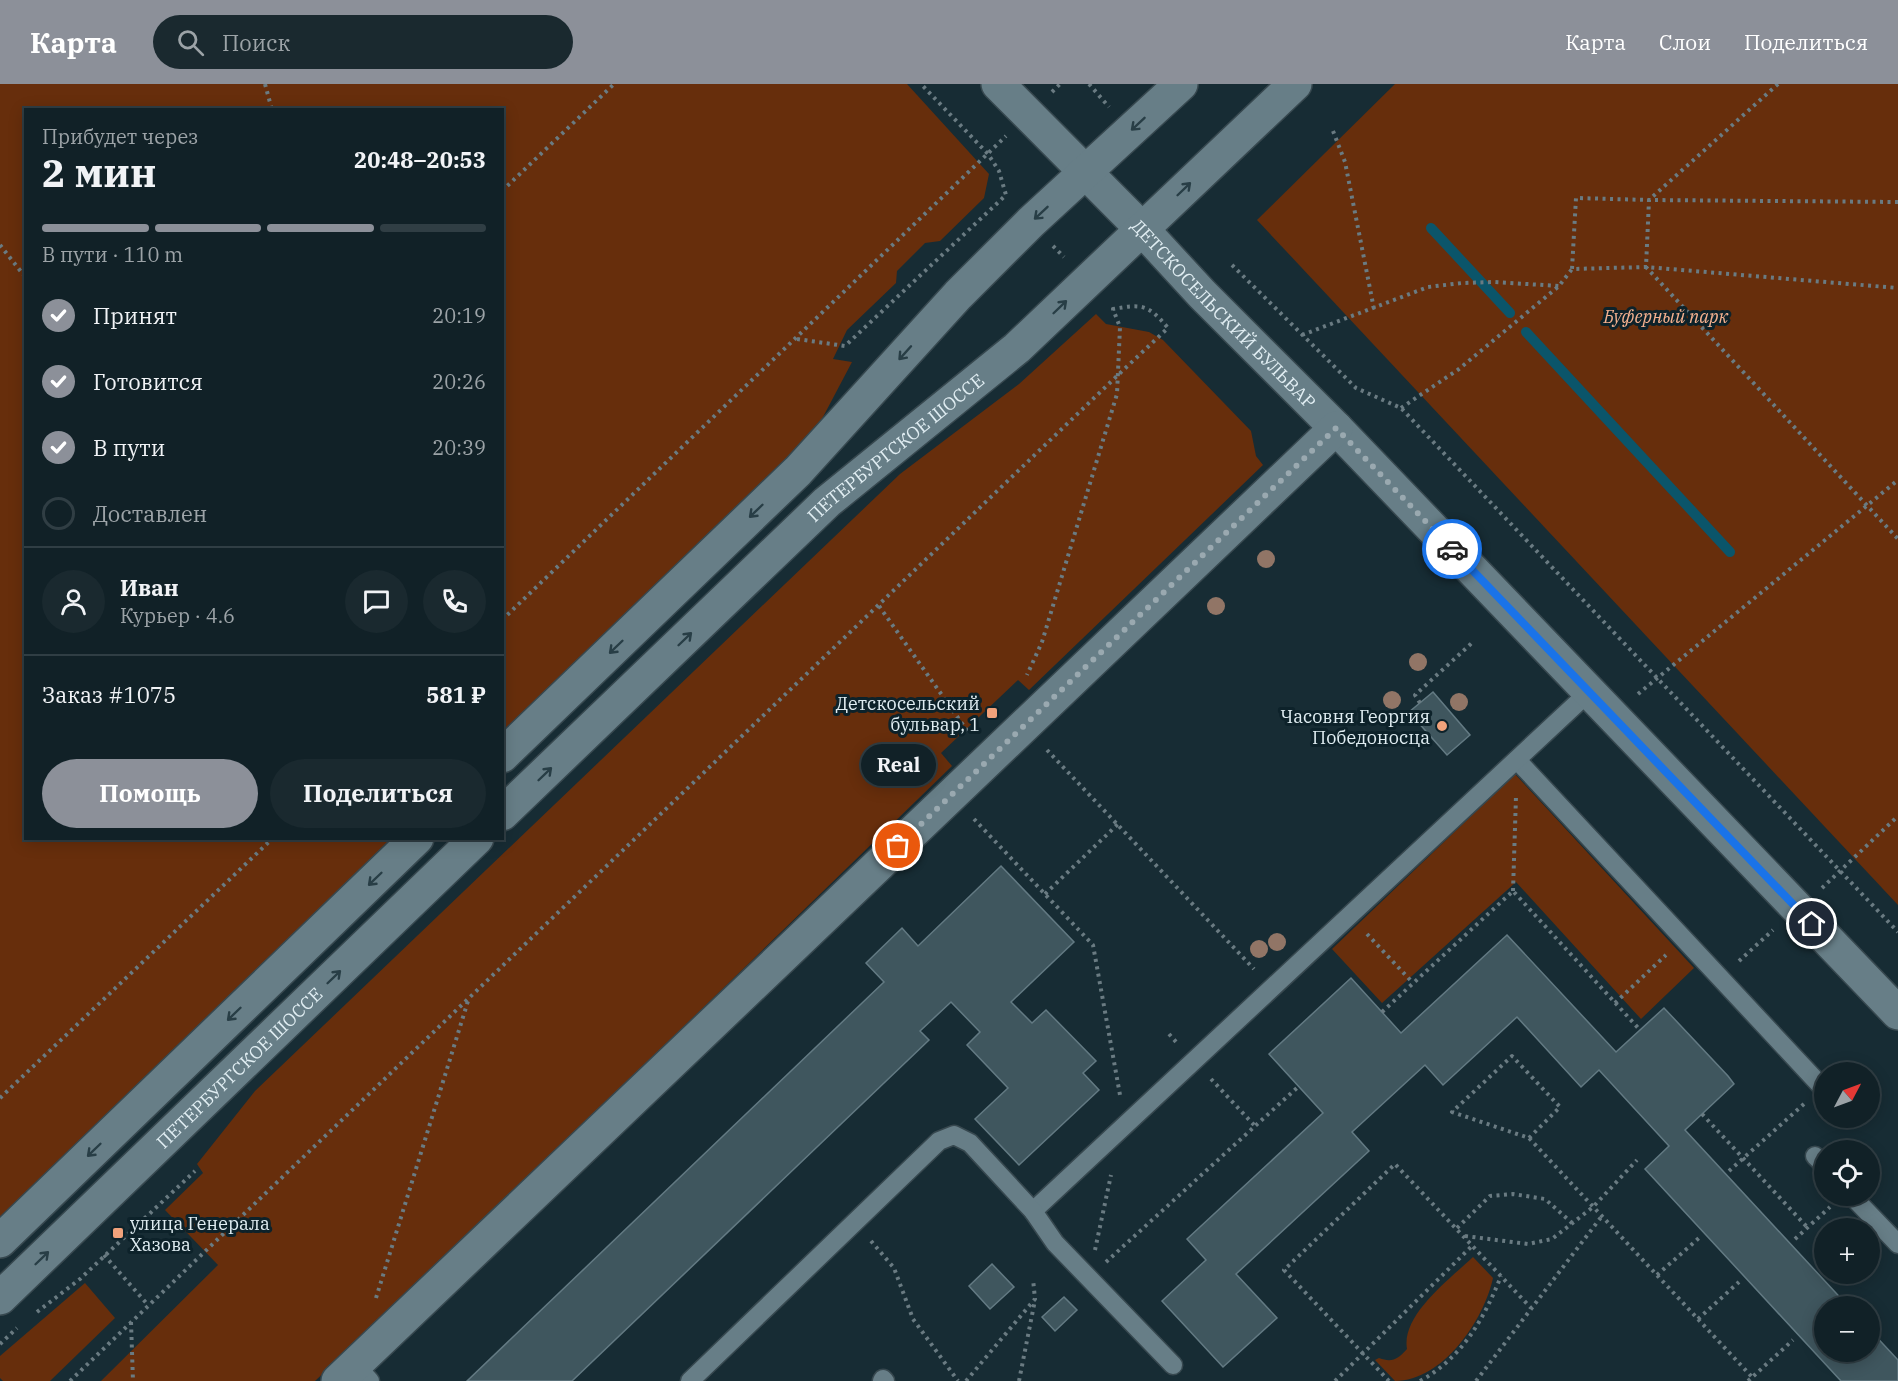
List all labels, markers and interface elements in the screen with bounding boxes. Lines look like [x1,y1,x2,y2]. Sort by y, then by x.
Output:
search box [153,15,573,69]
text: Карта [30,24,117,61]
icon: search [174,26,207,59]
text: Поиск [222,28,290,57]
text: Карта [1565,28,1626,56]
text: Слои [1659,28,1711,56]
text: Поделиться [1744,28,1868,56]
one-way arrow [1130,117,1145,131]
text: Прибудет через [42,123,198,150]
text: 20:48–20:53 [354,145,486,174]
text: 2 мин [42,147,156,198]
one-way arrow [1176,182,1191,196]
one-way arrow [1034,206,1049,220]
street label: ДЕТСКОСЕЛЬСКИЙ БУЛЬВАР [1127,214,1321,413]
text: В пути · 110 m [42,241,183,268]
icon: check [42,299,75,332]
one-way arrow [1052,300,1067,315]
text: Принят [93,301,177,330]
text: 20:19 [432,302,486,329]
park label: Буферный парк [1602,305,1729,328]
one-way arrow [898,345,912,360]
icon: check [42,365,75,398]
text: Готовится [93,367,203,396]
text: 20:26 [432,368,486,395]
street label: ПЕТЕРБУРГСКОЕ ШОССЕ [802,368,988,527]
icon: check [42,431,75,464]
text: В пути [93,433,165,462]
text: 20:39 [432,434,486,461]
text: Доставлен [93,499,207,528]
one-way arrow [749,504,764,519]
courier [1422,519,1482,579]
icon: car [1436,533,1469,566]
button: person [42,570,105,633]
button: chat [345,570,408,633]
button: phone [423,570,486,633]
text: Иван [120,573,179,602]
text: Курьер · 4.6 [120,602,235,629]
one-way arrow [678,631,693,646]
one-way arrow [608,640,623,654]
text: Заказ #1075 [42,680,176,709]
text: 581 ₽ [426,680,486,709]
place label: Детскосельский бульвар, 1 [836,692,980,736]
place label: Часовня Георгия Победоносца [1280,705,1430,749]
marker: Детскосельский бульвар, 1 [985,706,999,720]
marker: Часовня Георгия Победоносца [1435,719,1449,733]
callout: Real [860,744,936,786]
text: Real [877,751,920,778]
button: Помощь [42,759,258,828]
button: Поделиться [270,759,486,828]
one-way arrow [537,767,552,781]
pin [872,820,923,871]
icon: bag [881,829,914,862]
one-way arrow [367,872,382,886]
pin [1786,898,1837,949]
icon: home [1795,907,1828,940]
one-way arrow [326,969,341,984]
street label: ПЕТЕРБУРГСКОЕ ШОССЕ [151,982,327,1153]
one-way arrow [227,1007,242,1022]
north arrow [1814,1062,1880,1128]
map controls [1814,1062,1880,1362]
button: locate [1814,1140,1880,1206]
one-way arrow [87,1142,102,1157]
place label: улица Генерала Хазова [130,1212,270,1256]
button: + [1814,1218,1880,1284]
marker: улица Генерала Хазова [111,1226,125,1240]
one-way arrow [35,1250,50,1265]
button: − [1814,1296,1880,1362]

